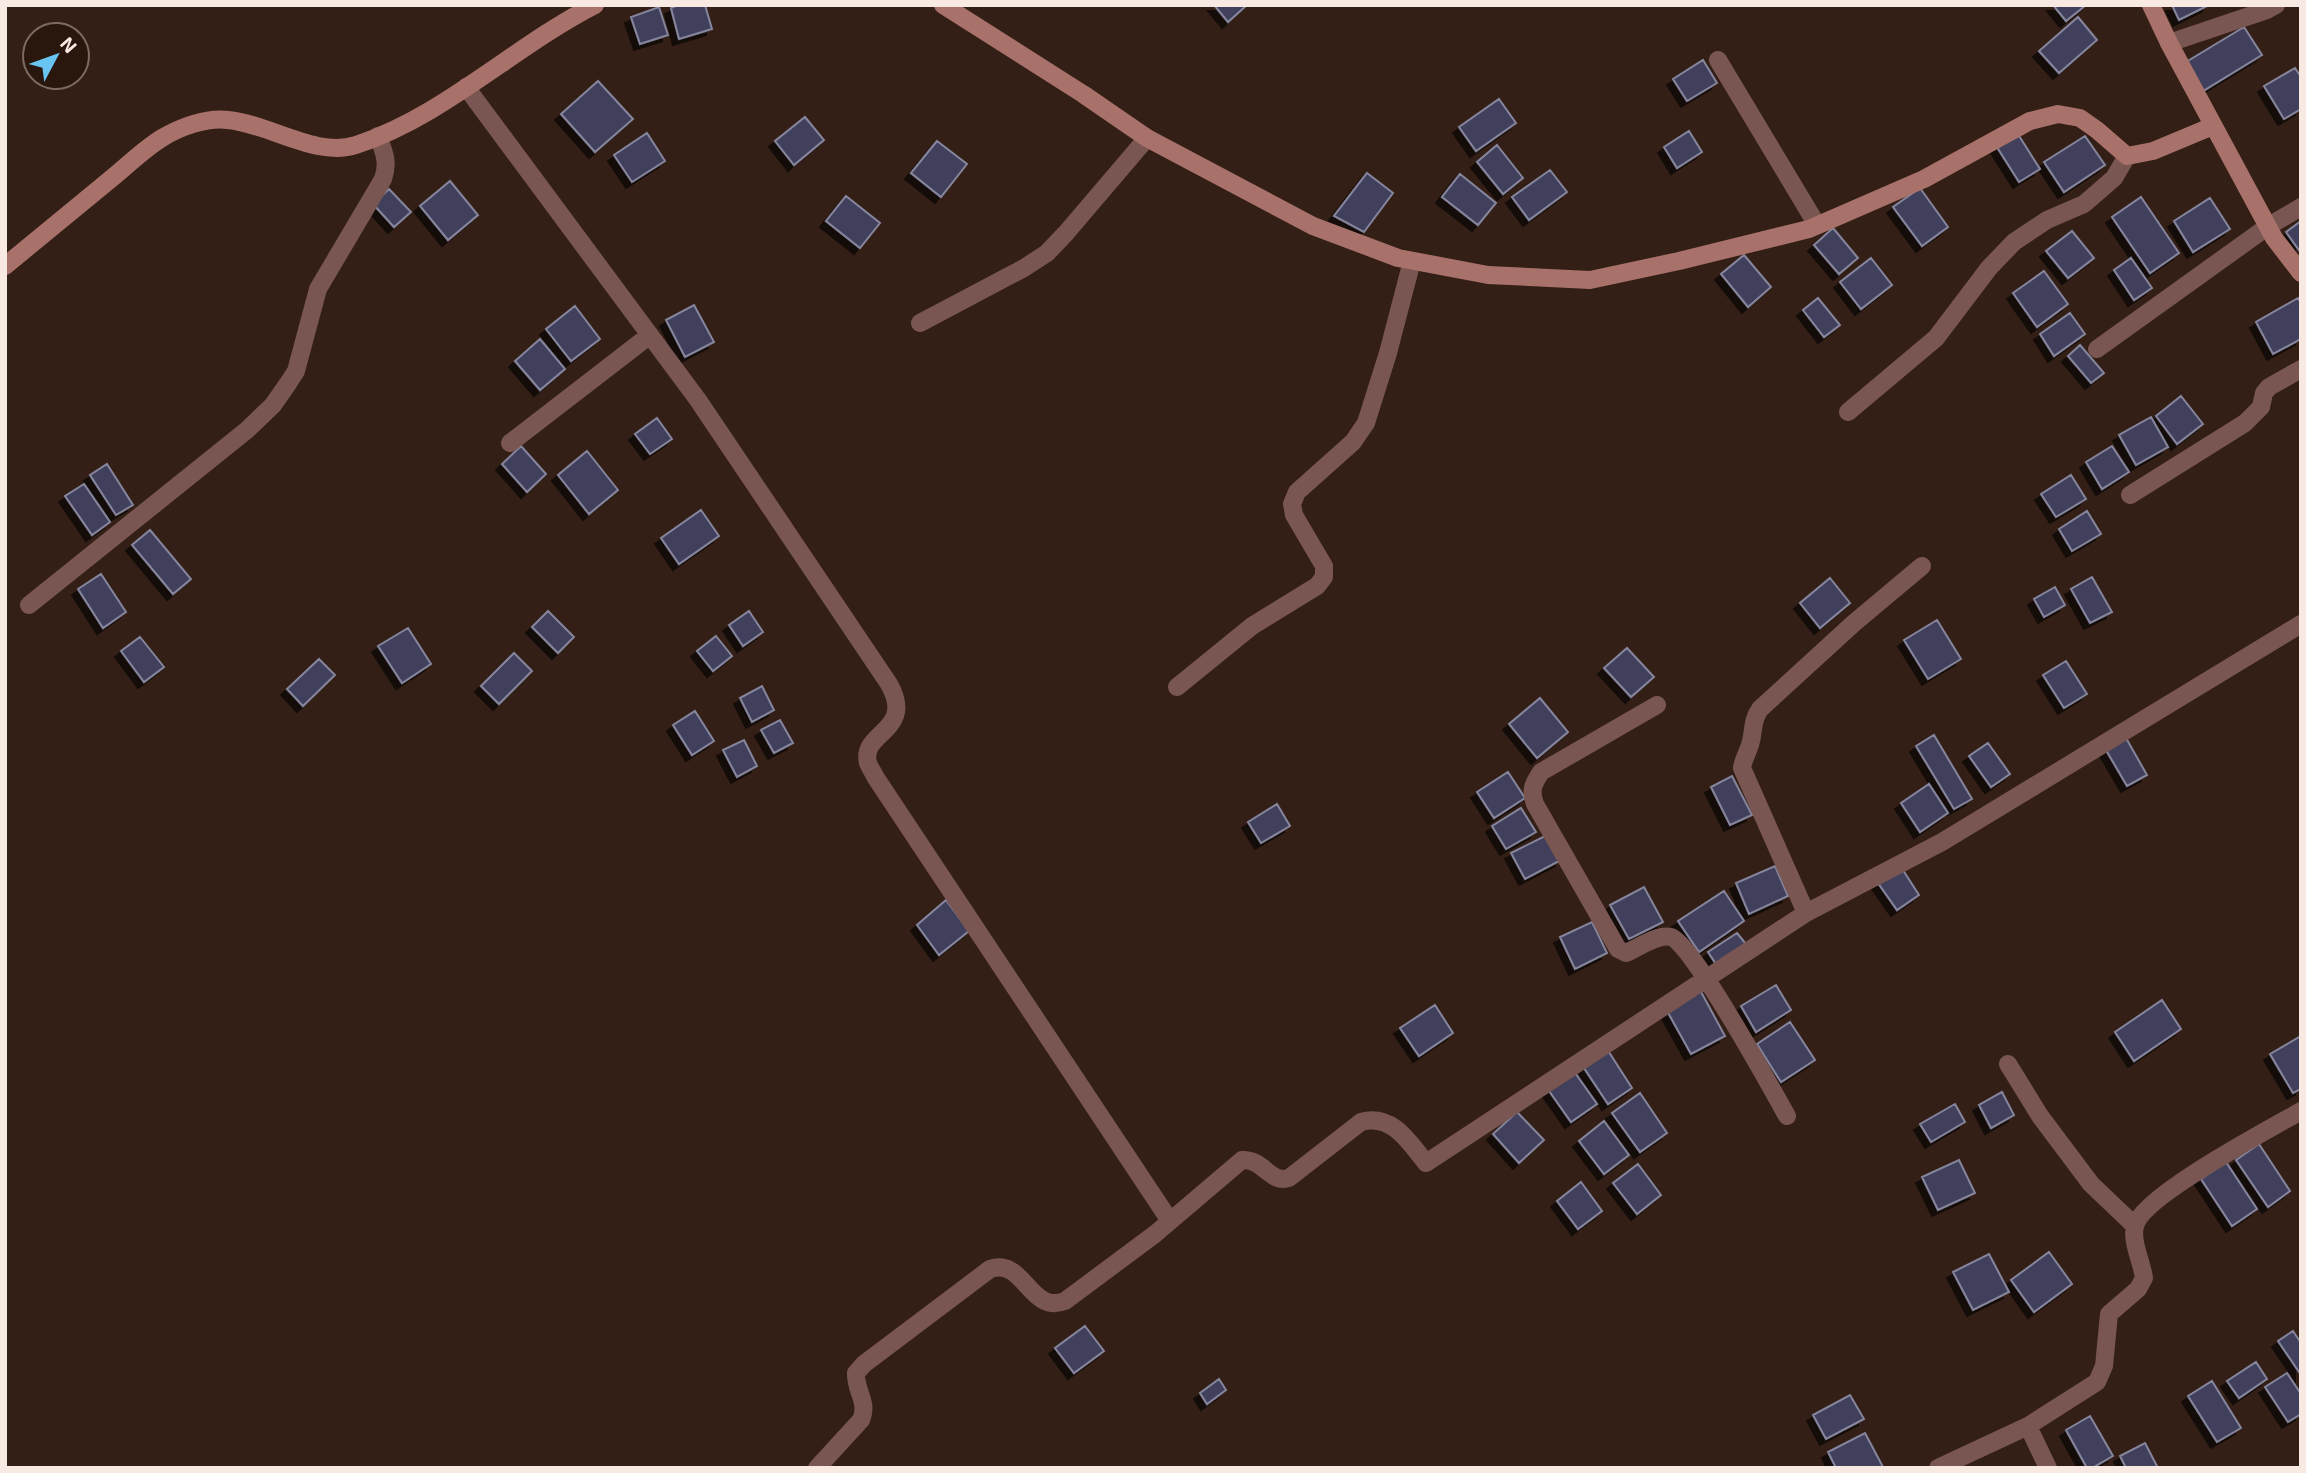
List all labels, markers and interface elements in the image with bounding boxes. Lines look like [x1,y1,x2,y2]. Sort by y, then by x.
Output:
north arrow [21,21,91,91]
text: N [56,32,82,57]

